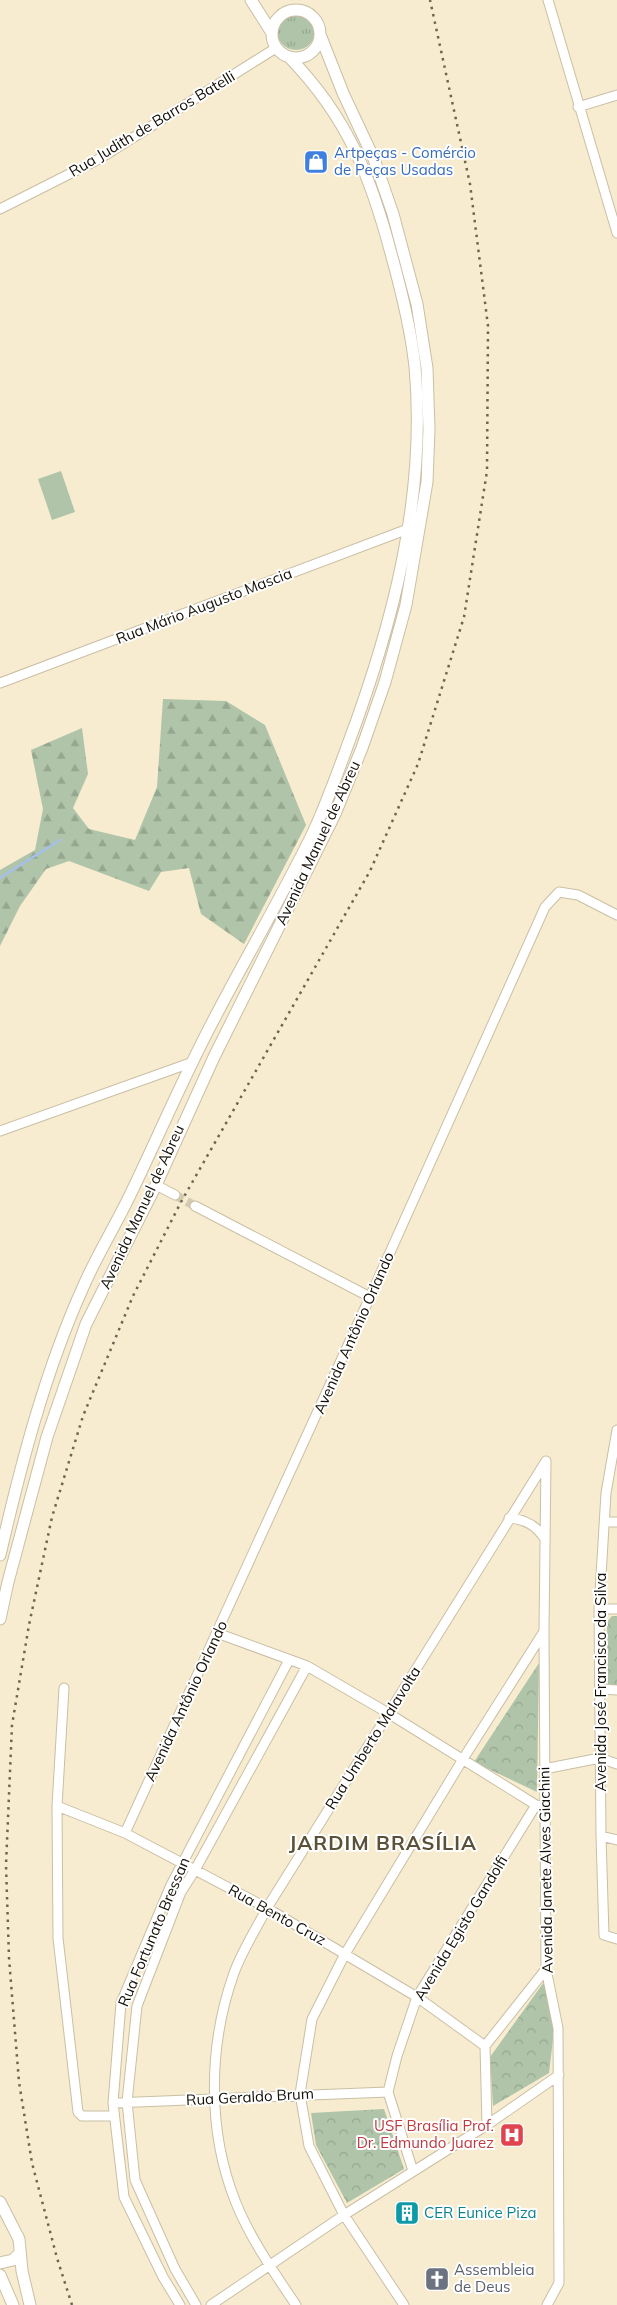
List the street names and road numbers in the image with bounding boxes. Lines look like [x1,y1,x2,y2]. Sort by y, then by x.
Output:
street label: Rua Judith de Barros Batelli [65,66,238,181]
street label: Rua Mário Augusto Mascia [113,563,295,648]
street label: Avenida Manuel de Abreu [271,758,364,928]
street label: Avenida Manuel de Abreu [95,1122,188,1292]
street label: Avenida Antônio Orlando [309,1249,398,1417]
street label: Avenida José Francisco da Silva [591,1573,610,1791]
street label: Avenida Antônio Orlando [140,1617,231,1784]
street label: Rua Umberto Malavolta [321,1663,424,1813]
street label: Avenida Janete Alves Giachini [534,1767,557,1974]
street label: Avenida Egisto Gandolfi [410,1852,511,2004]
street label: Rua Fortunato Bressan [113,1854,194,2009]
street label: Rua Bento Cruz [225,1880,330,1949]
street label: Rua Geraldo Brum [186,2084,314,2109]

